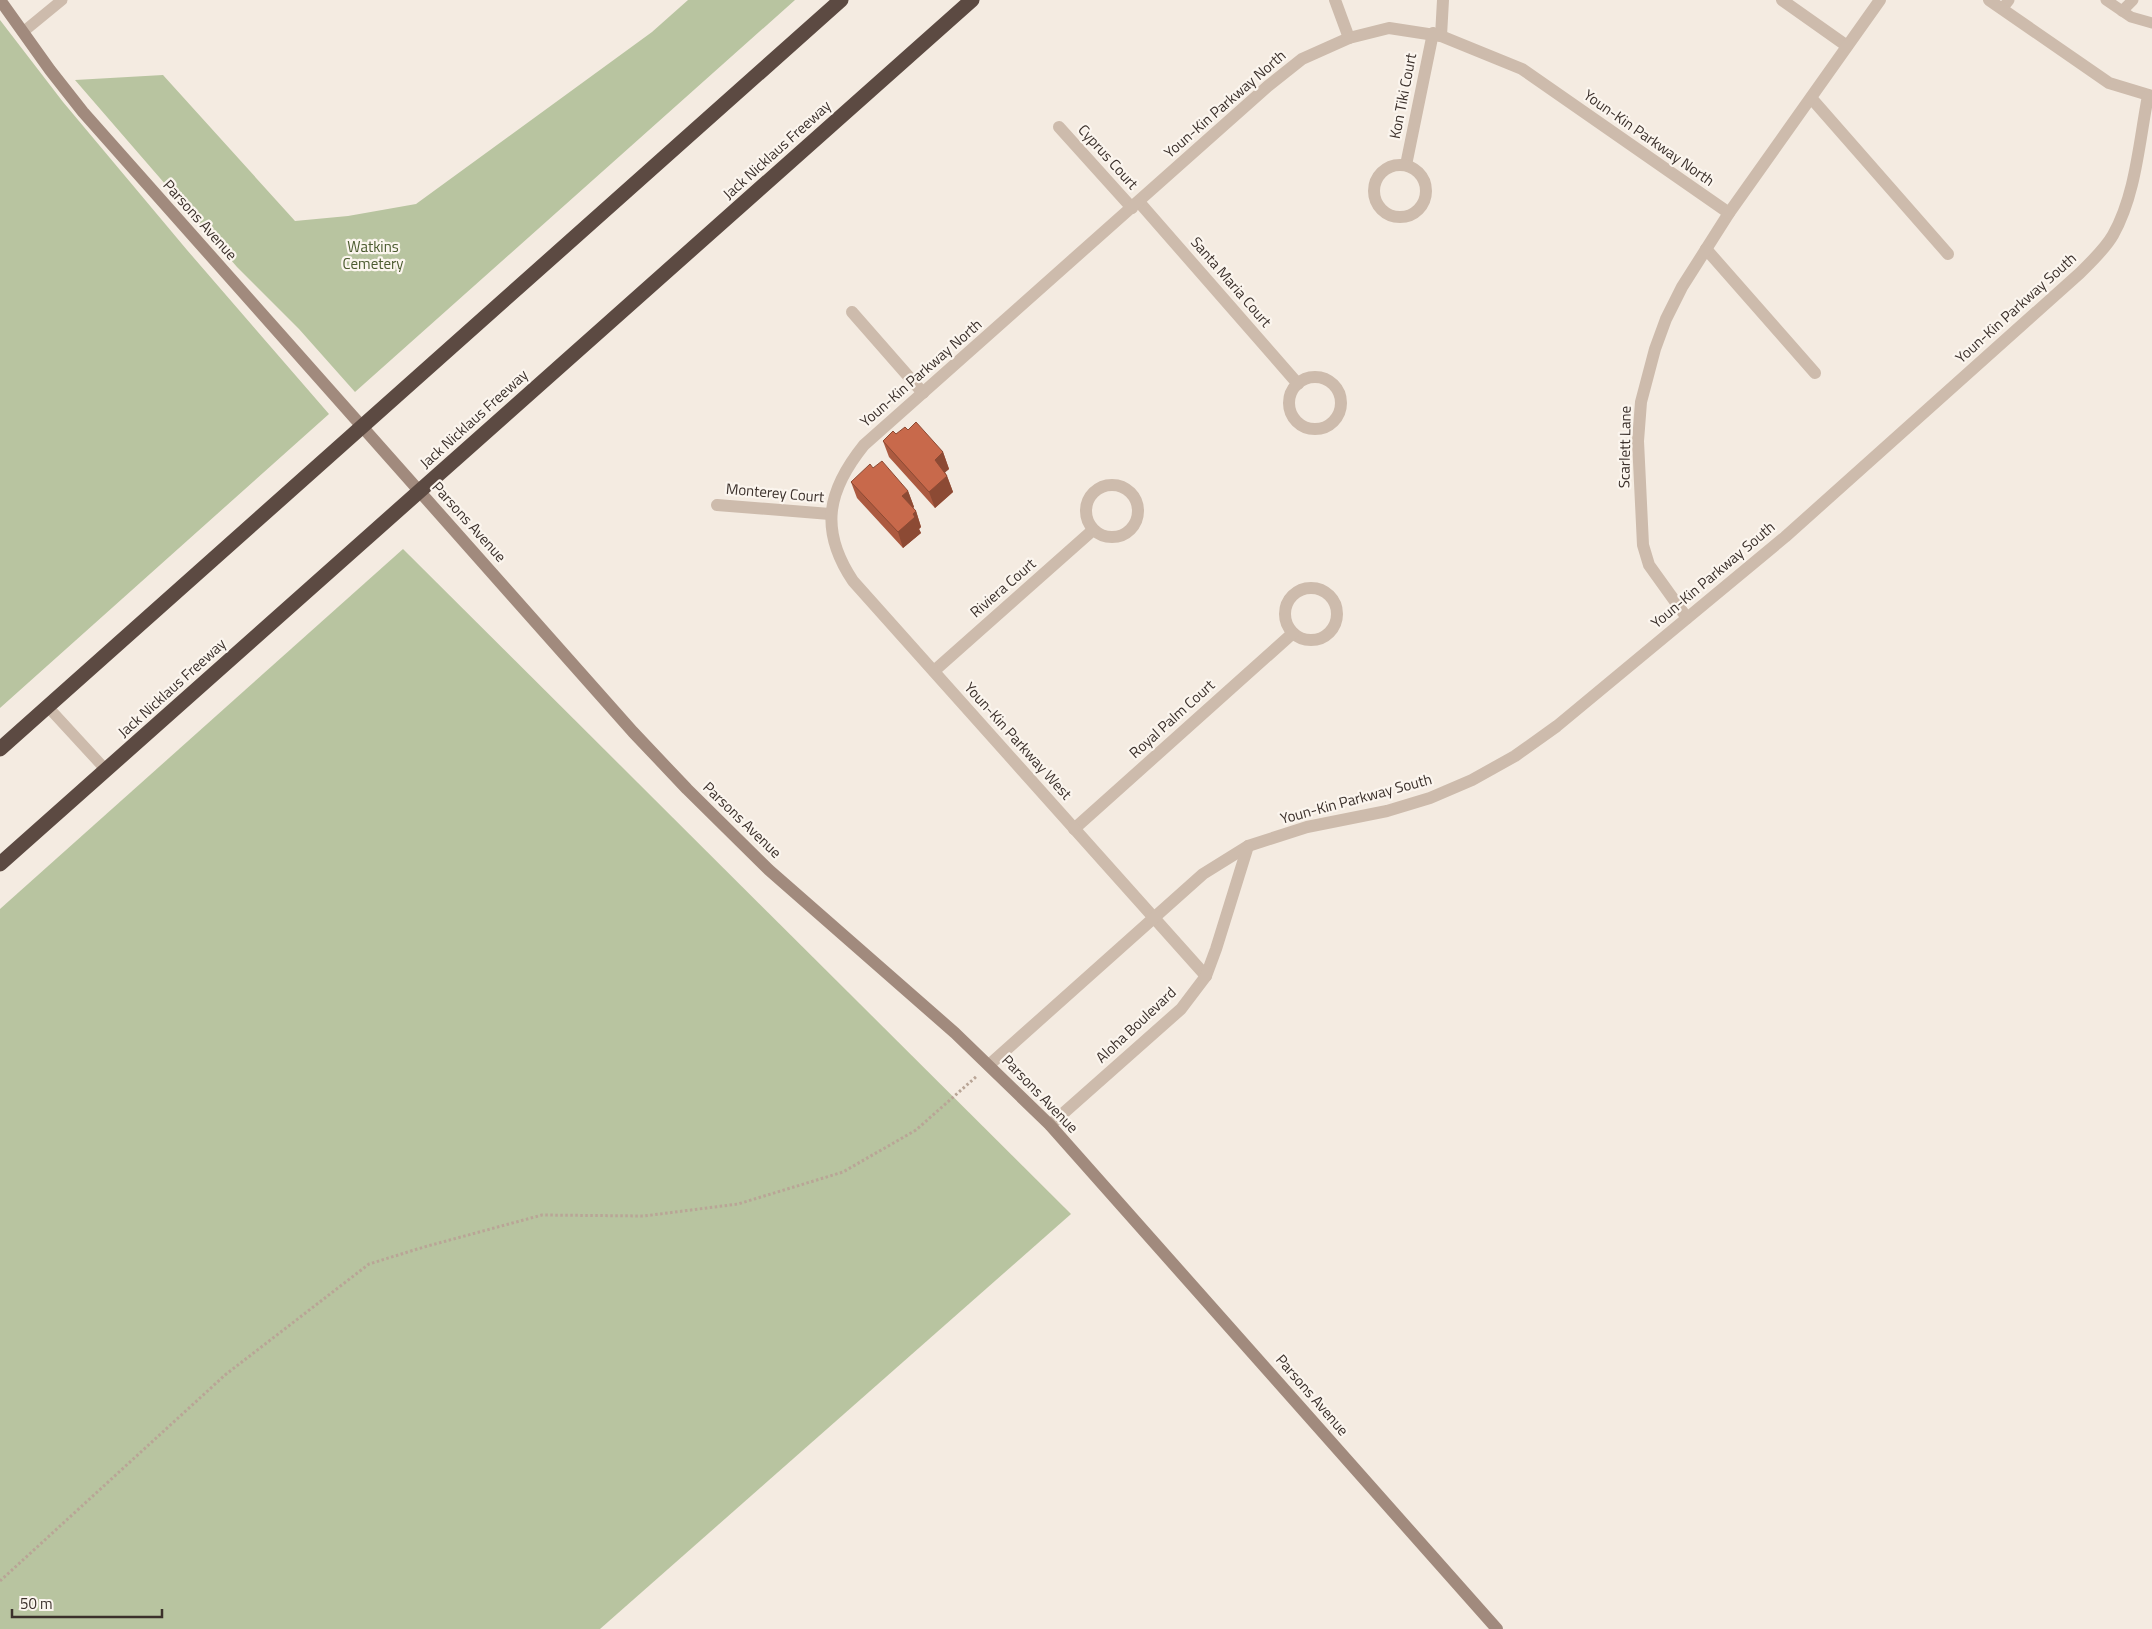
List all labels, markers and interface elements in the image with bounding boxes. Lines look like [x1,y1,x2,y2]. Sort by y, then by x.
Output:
street label: Youn-Kin Parkway North [1159,44,1291,163]
street label: Kon Tiki Court [1383,50,1422,141]
street label: Youn-Kin Parkway North [1579,84,1719,192]
street label: Jack Nicklaus Freeway [717,95,836,205]
street label: Cyprus Court [1073,119,1144,195]
street label: Parsons Avenue [158,174,243,265]
street label: Santa Maria Court [1185,231,1278,333]
park label: Watkins Cemetery [343,235,403,275]
street label: Youn-Kin Parkway South [1950,247,2081,368]
street label: Youn-Kin Parkway North [855,313,987,432]
street label: Jack Nicklaus Freeway [414,364,533,474]
street label: Scarlett Lane [1612,406,1637,488]
street label: Parsons Avenue [427,476,512,567]
street label: Monterey Court [725,477,826,508]
street label: Youn-Kin Parkway South [1645,516,1780,634]
street label: Riviera Court [965,552,1041,623]
street label: Jack Nicklaus Freeway [112,633,231,743]
street label: Royal Palm Court [1124,673,1220,763]
street label: Youn-Kin Parkway West [959,677,1078,805]
street label: Youn-Kin Parkway South [1278,767,1434,830]
street label: Parsons Avenue [698,776,787,863]
street label: Aloha Boulevard [1090,981,1181,1068]
street label: Parsons Avenue [997,1049,1084,1138]
street label: Parsons Avenue [1270,1349,1354,1441]
scale bar [12,1586,162,1618]
text: 50 m [20,1592,53,1615]

